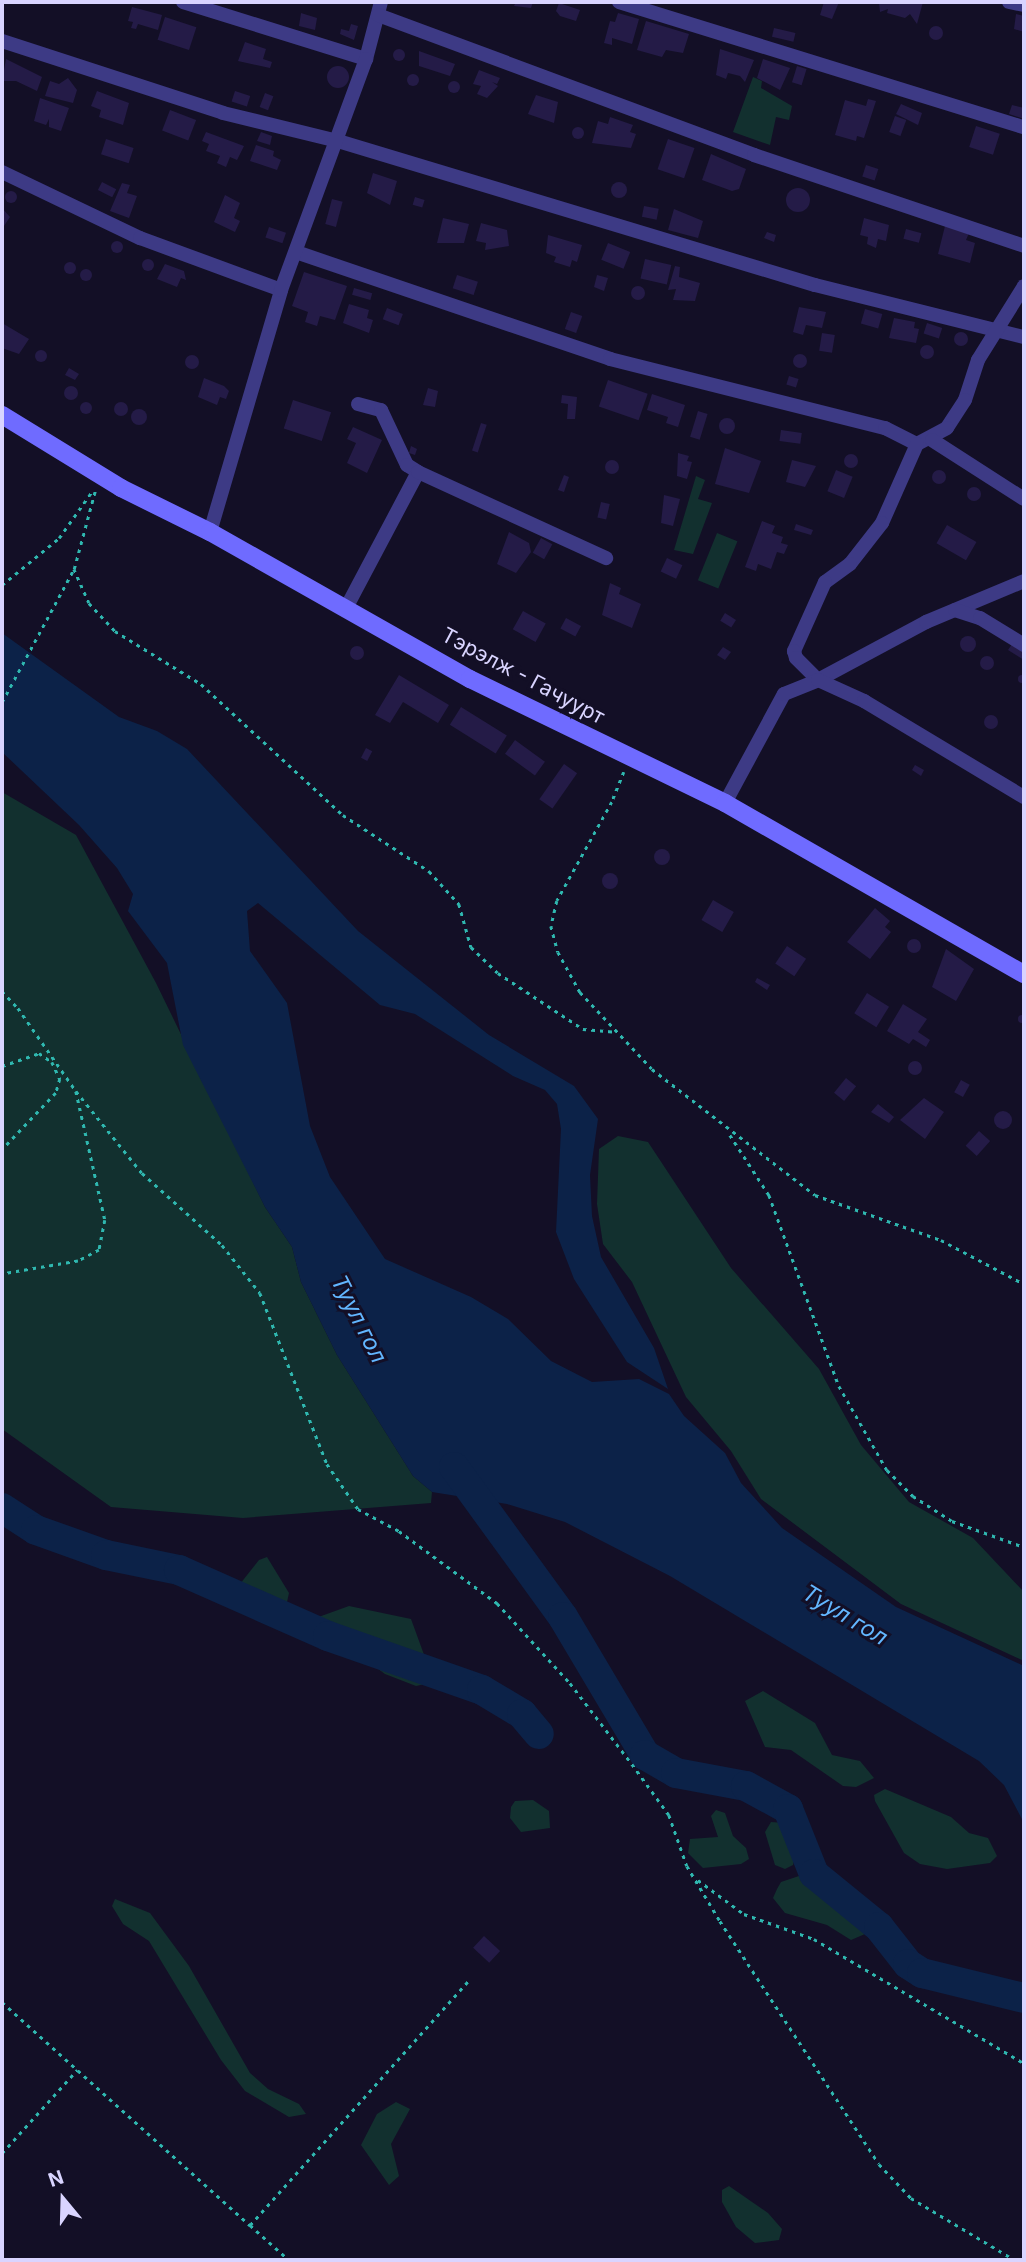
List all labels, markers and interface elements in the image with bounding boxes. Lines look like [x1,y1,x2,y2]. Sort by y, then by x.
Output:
street label: Тэрэлж - Гачуурт [437,622,609,730]
water label: Туул гол [325,1271,393,1367]
water label: Туул гол [797,1579,893,1651]
north arrow [28,2164,98,2234]
text: N [45,2165,67,2192]

